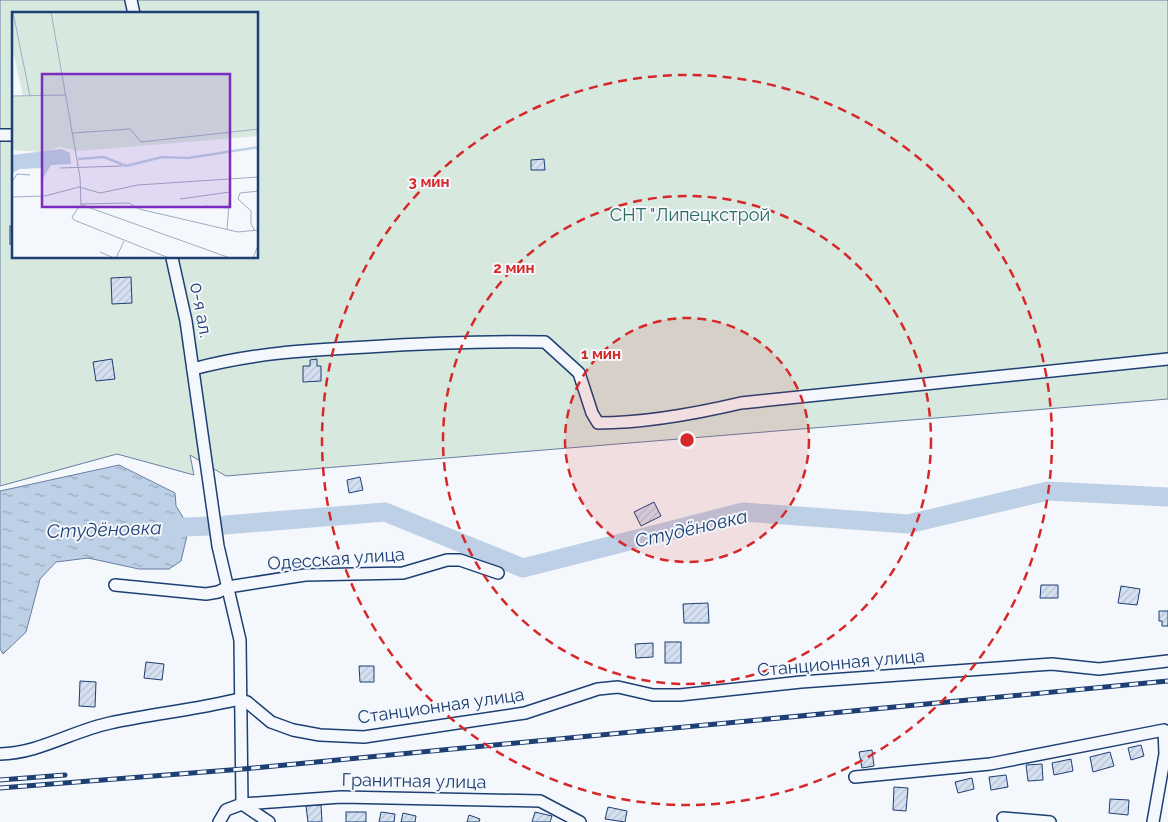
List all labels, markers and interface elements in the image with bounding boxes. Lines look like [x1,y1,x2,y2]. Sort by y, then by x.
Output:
inset map [12,12,259,259]
text: 3 мин [408,173,450,191]
park label: СНТ "Липецкстрой [610,204,770,225]
text: 2 мин [493,259,535,277]
street label: 0-я ал. [186,280,217,339]
text: 1 мин [581,345,621,363]
centre of rings [678,431,696,449]
water label: Студёновка [632,504,750,552]
water label: Студёновка [46,516,162,542]
street label: Одесская улица [267,543,405,574]
street label: Станционная улица [756,645,926,680]
street label: Станционная улица [356,683,526,728]
street label: Гранитная улица [342,769,486,792]

